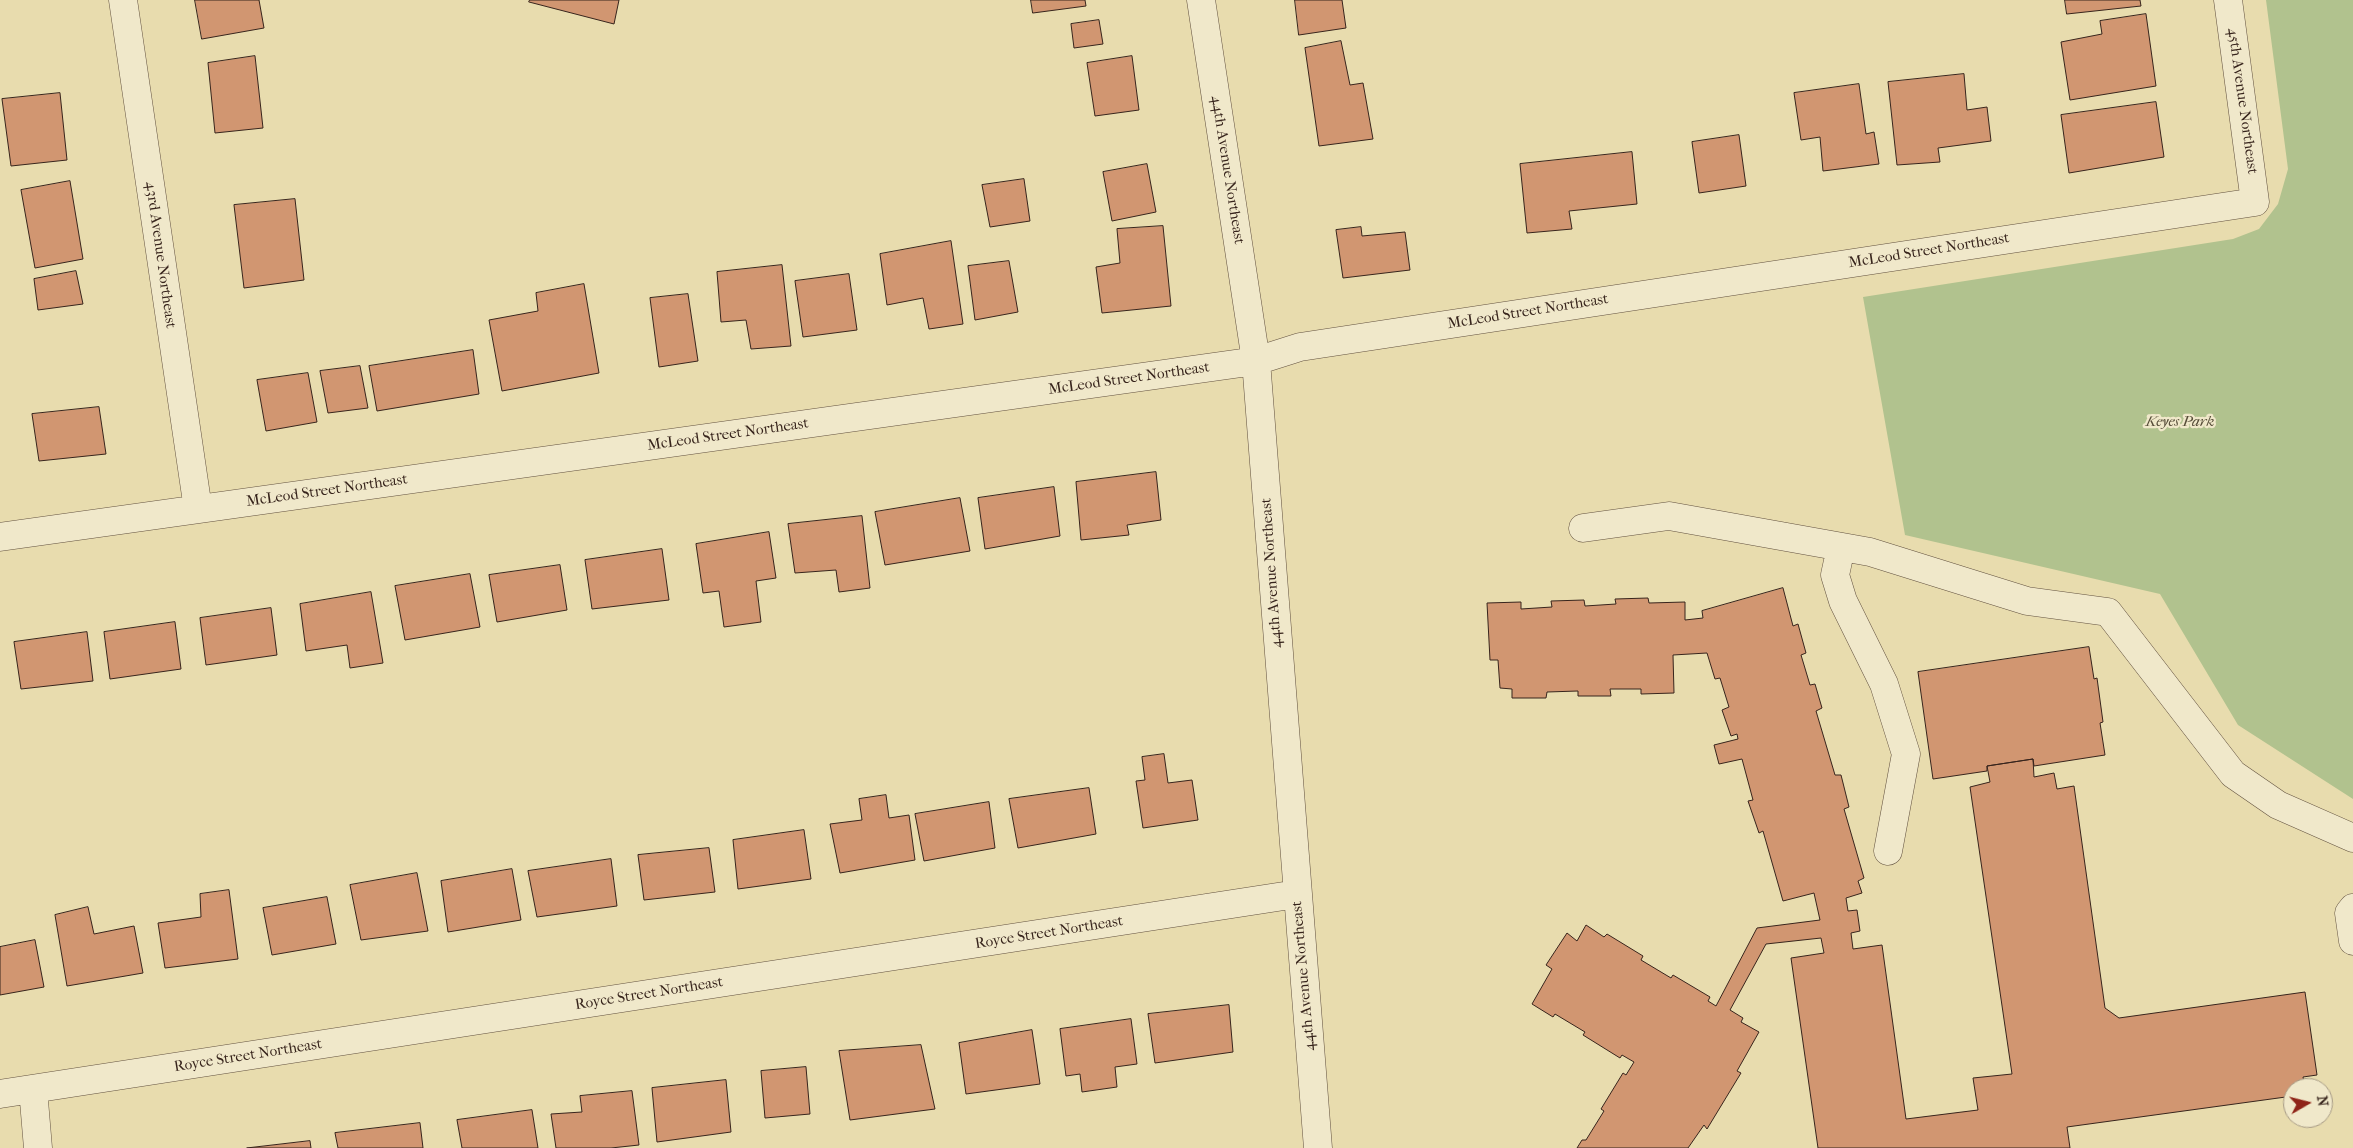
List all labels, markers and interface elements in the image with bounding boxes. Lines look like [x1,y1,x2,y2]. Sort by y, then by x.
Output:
street label: 45th Avenue Northeast [2223,27,2261,175]
street label: 44th Avenue Northeast [1206,94,1248,246]
street label: 43rd Avenue Northeast [141,180,179,330]
street label: McLeod Street Northeast [1847,229,2011,273]
street label: McLeod Street Northeast [1446,290,1610,334]
street label: McLeod Street Northeast [1047,359,1211,399]
park label: Keyes Park [2146,413,2214,431]
street label: McLeod Street Northeast [646,415,810,455]
street label: McLeod Street Northeast [245,471,409,511]
street label: 44th Avenue Northeast [1258,497,1286,649]
street label: 44th Avenue Northeast [1288,900,1320,1052]
street label: Royce Street Northeast [974,912,1124,954]
street label: Royce Street Northeast [574,973,724,1015]
street label: Royce Street Northeast [173,1035,323,1077]
north arrow [2283,1078,2333,1128]
text: N [2313,1095,2332,1107]

